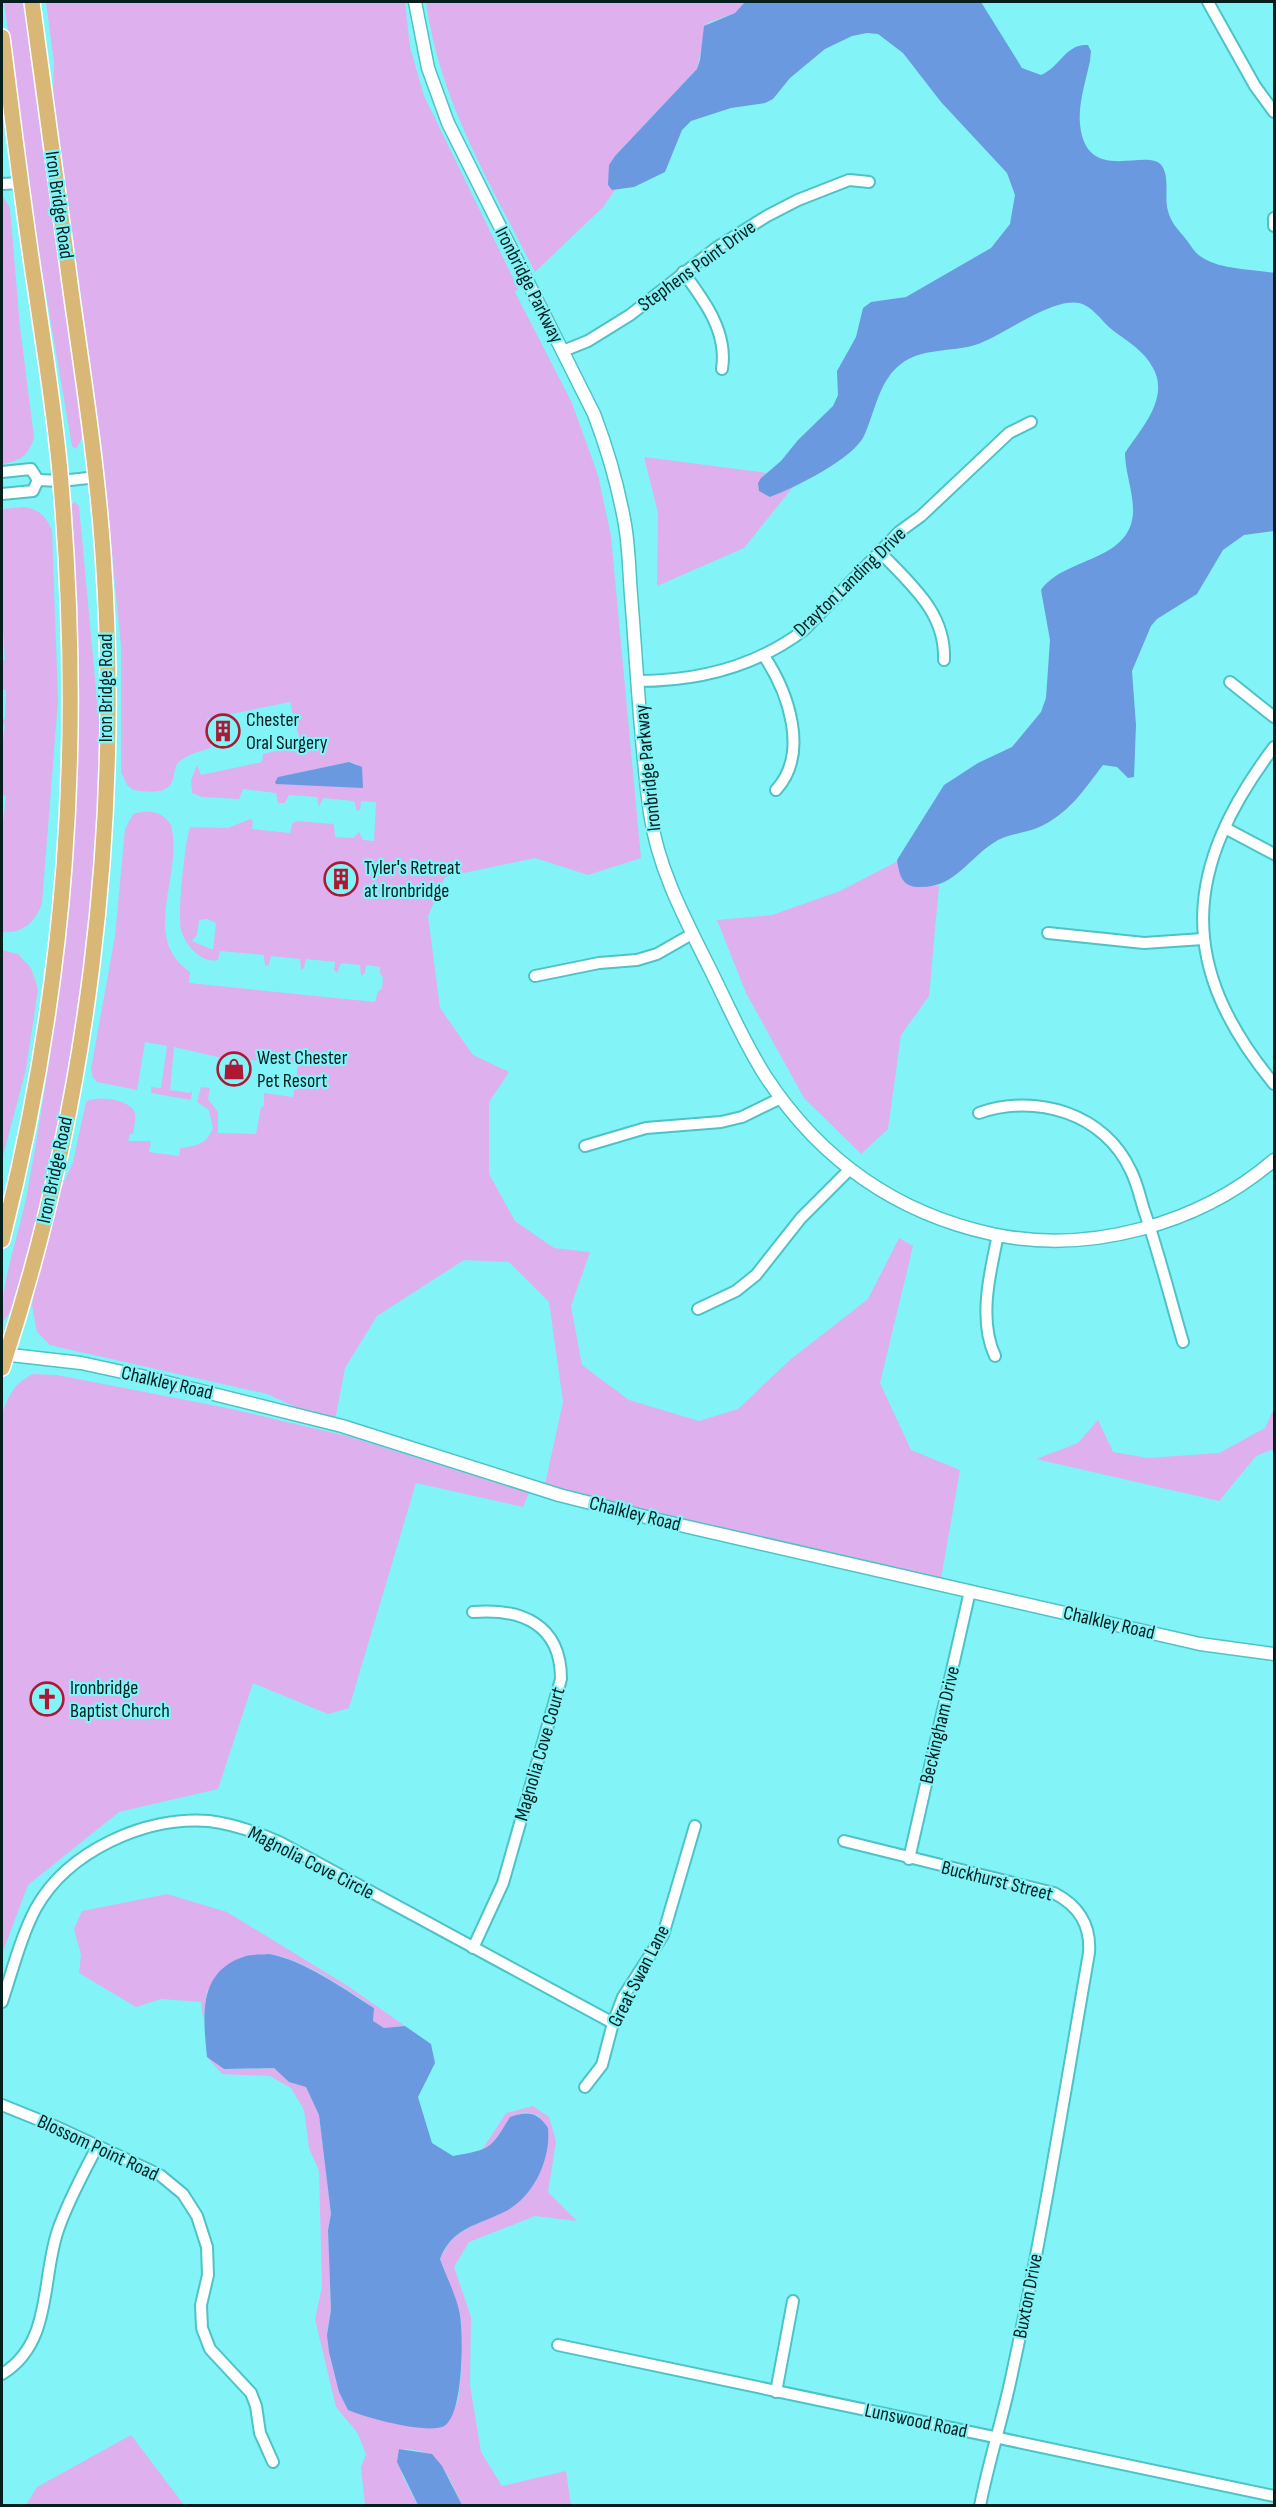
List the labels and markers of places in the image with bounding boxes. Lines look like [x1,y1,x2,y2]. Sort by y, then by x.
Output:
place label: Chester Oral Surgery [246,708,328,755]
building icon: Chester Oral Surgery [205,713,241,749]
place label: Tyler's Retreat at Ironbridge [364,856,461,903]
building icon: Tyler's Retreat at Ironbridge [323,861,359,897]
place label: West Chester Pet Resort [257,1046,348,1093]
shop icon: West Chester Pet Resort [216,1051,252,1087]
place label: Ironbridge Baptist Church [70,1676,170,1723]
church icon: Ironbridge Baptist Church [29,1681,65,1717]

